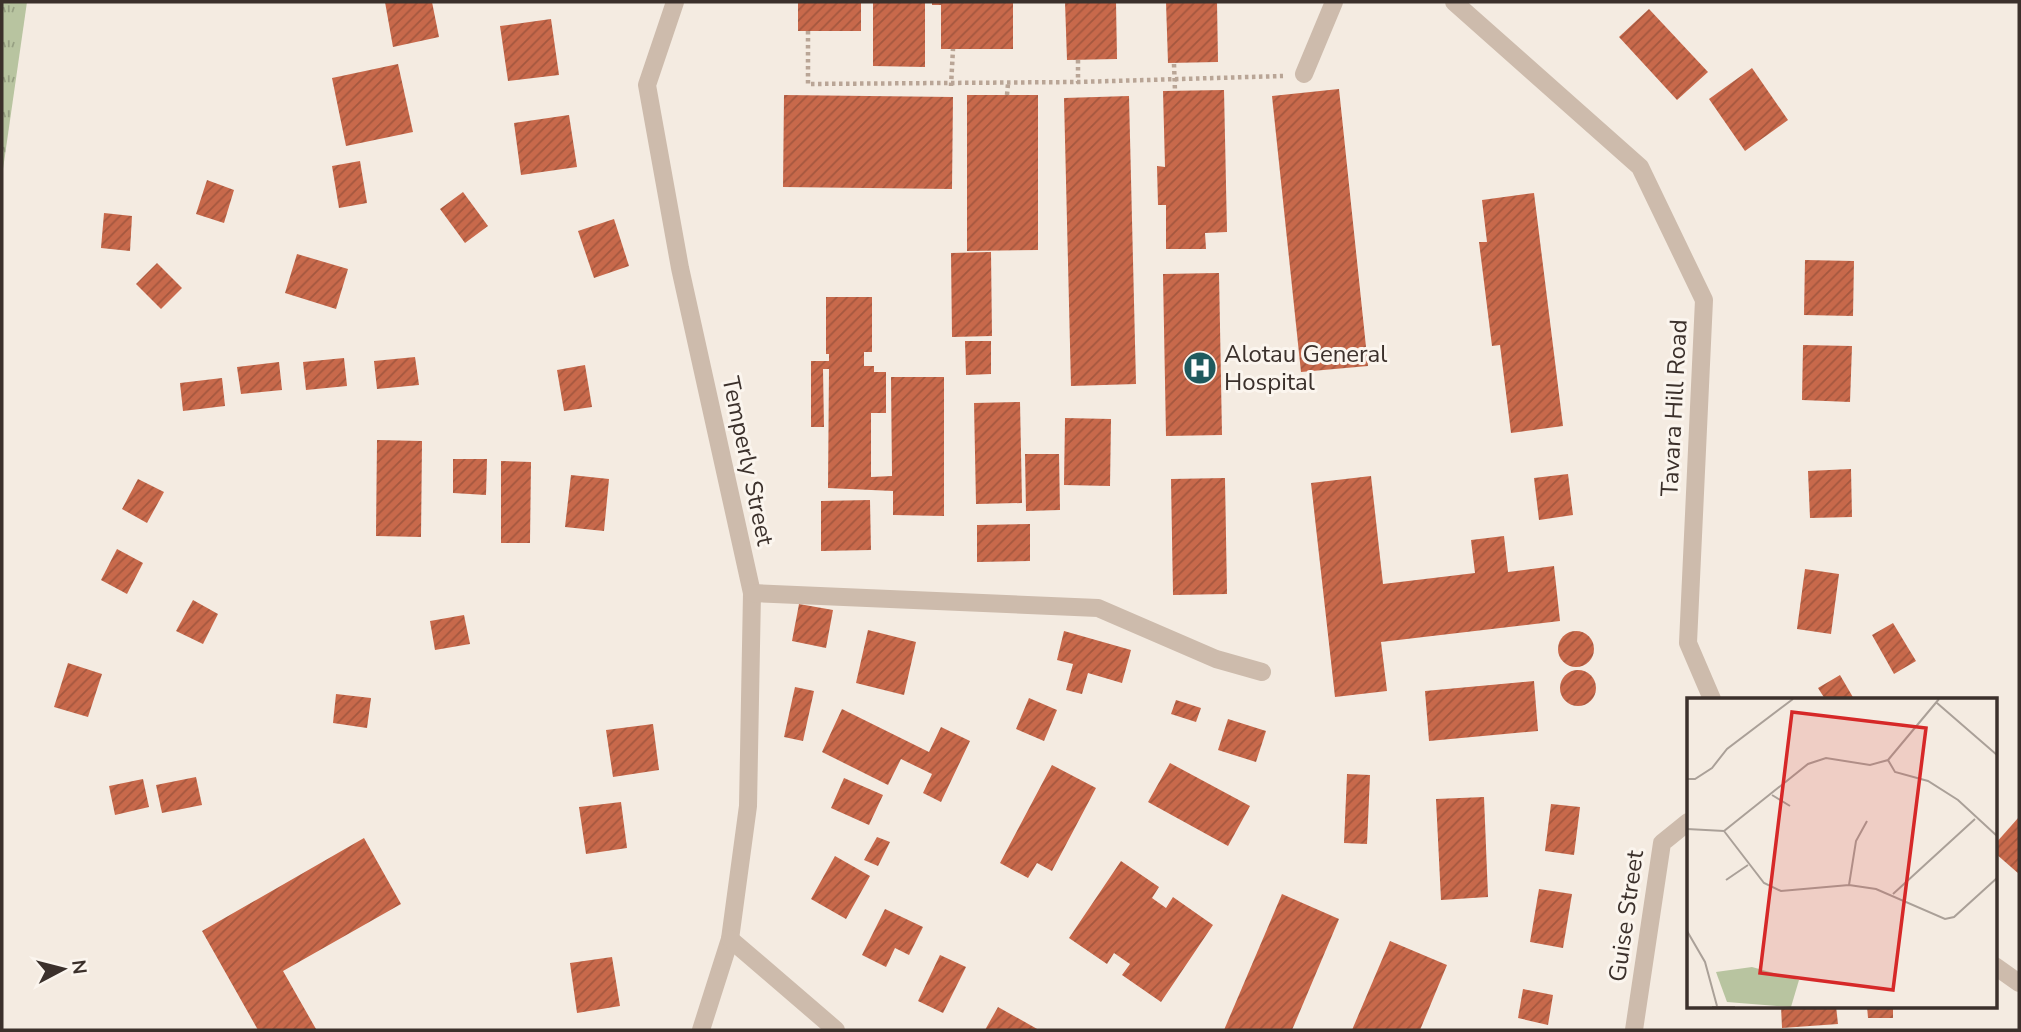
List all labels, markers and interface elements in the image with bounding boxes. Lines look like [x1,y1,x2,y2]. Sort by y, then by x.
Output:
street label: Tavara Hill Road [1653,319,1695,497]
place label: Alotau General Hospital [1224,338,1387,398]
hospital icon: Alotau General Hospital [1181,349,1219,387]
street label: Temperly Street [714,374,782,549]
inset map [1687,698,1996,1007]
street label: Guise Street [1601,848,1651,984]
north arrow [28,934,98,1004]
text: N [65,958,93,976]

